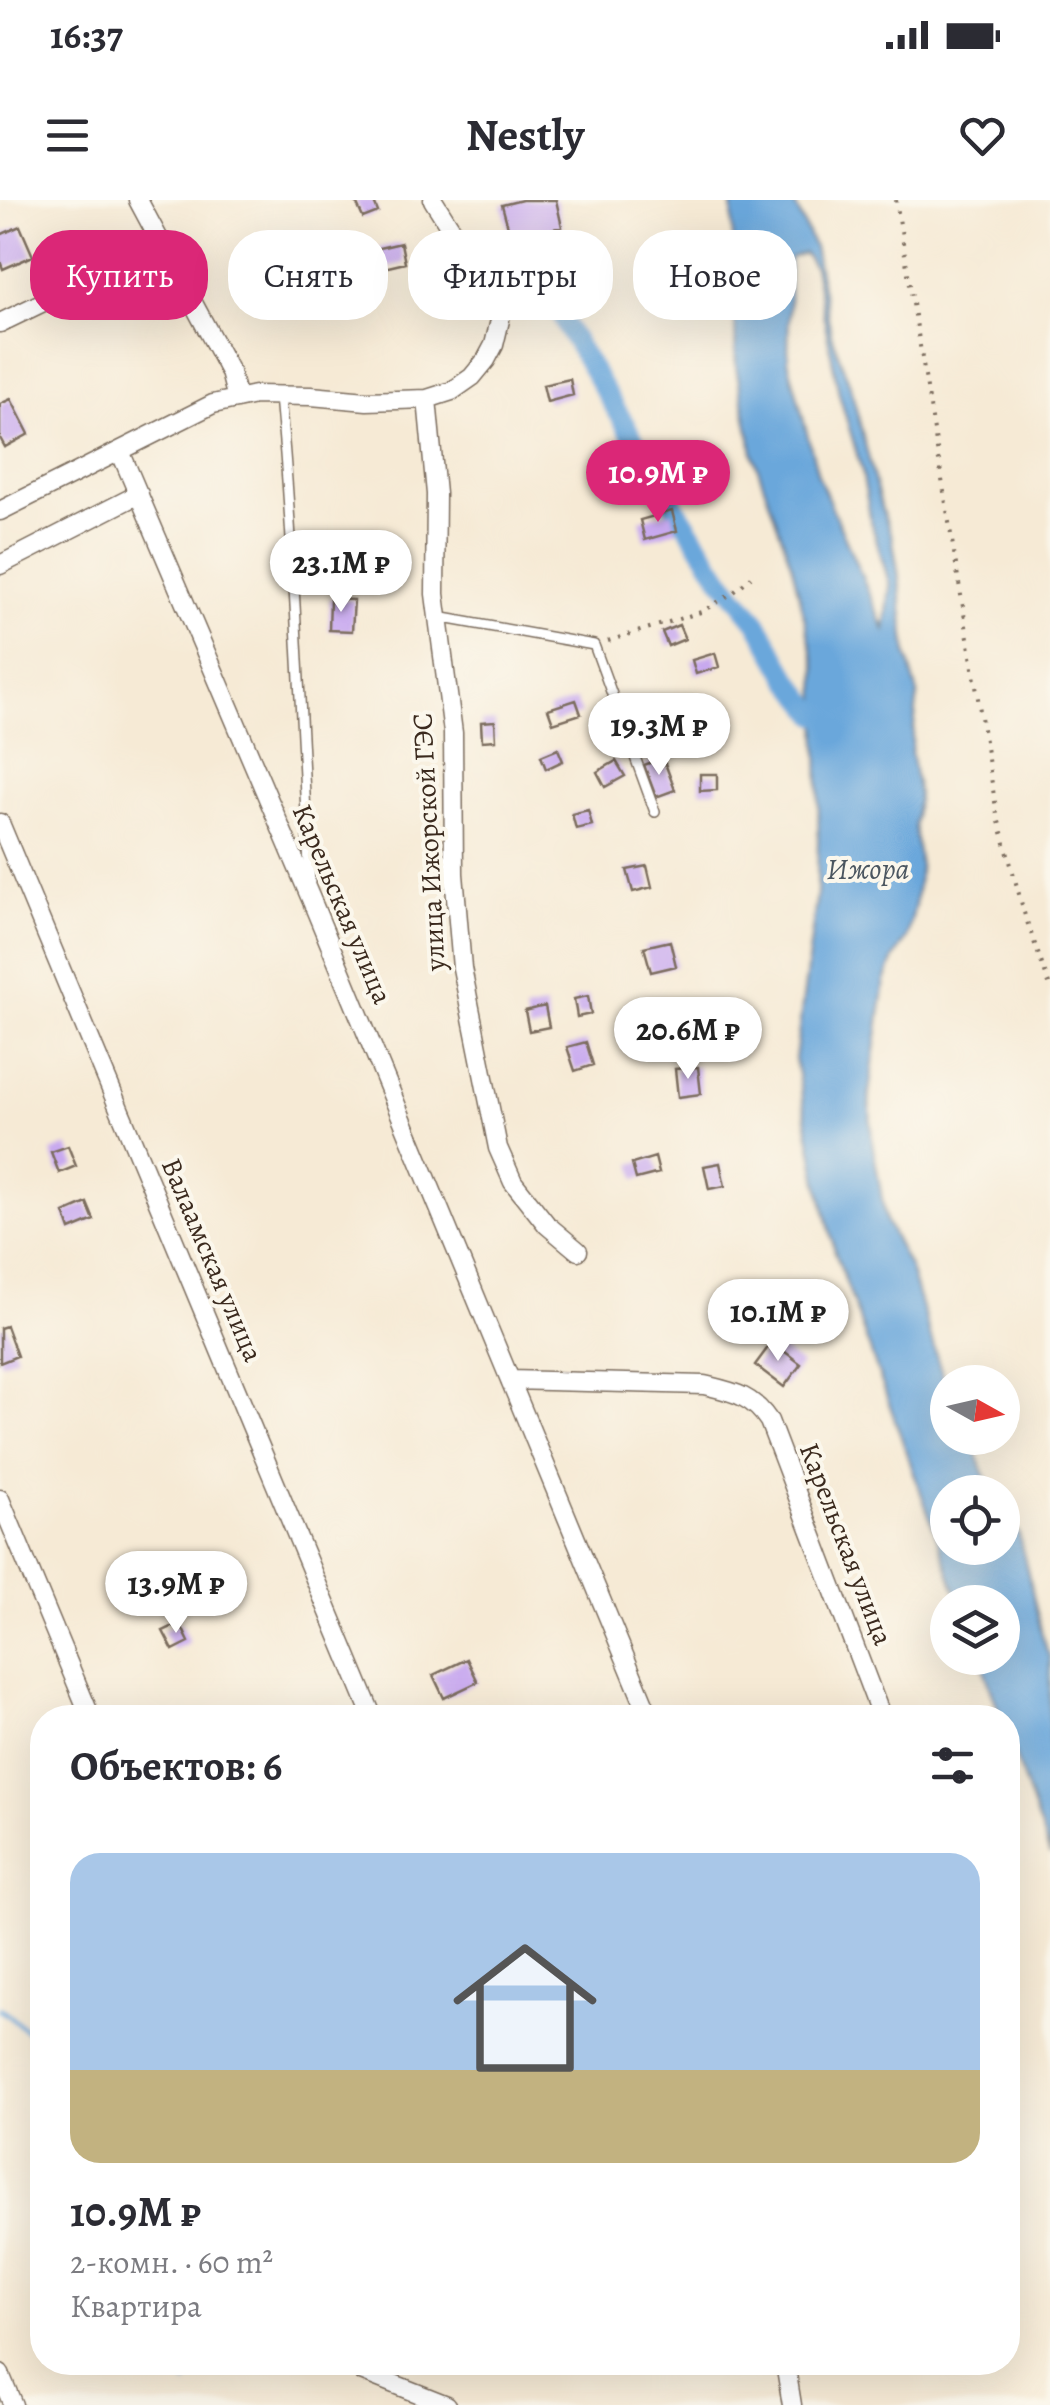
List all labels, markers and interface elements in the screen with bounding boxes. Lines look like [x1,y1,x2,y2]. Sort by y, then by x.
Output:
text: 16:37 [50,9,123,61]
text: Nestly [466,104,584,166]
icon: menu [40,108,95,163]
icon: heart [955,108,1010,163]
chip: Купить [30,230,208,320]
chip: Снять [228,230,388,320]
chip: Фильтры [408,230,613,320]
chip: Новое [633,230,797,320]
pin: 10.9M ₽ [566,440,750,525]
text: 10.9M ₽ [608,450,708,494]
pin: 23.1M ₽ [249,530,433,615]
text: 23.1M ₽ [292,540,390,584]
pin: 19.3M ₽ [567,693,751,778]
text: 19.3M ₽ [610,703,708,747]
street label: улица Ижорской ГЭС [403,712,455,973]
street label: Карельская улица [283,798,401,1010]
water label: Ижора [826,849,910,889]
pin: 20.6M ₽ [596,997,780,1082]
text: 20.6M ₽ [636,1007,740,1051]
street label: Валаамская улица [152,1152,272,1368]
pin: 10.1M ₽ [686,1279,870,1364]
text: 10.1M ₽ [730,1289,826,1333]
north arrow [930,1365,1020,1455]
map controls [930,1365,1020,1675]
street label: Карельская улица [790,1437,902,1651]
button: locate [930,1475,1020,1565]
pin: 13.9M ₽ [84,1551,268,1636]
text: 13.9M ₽ [127,1561,225,1605]
button: layers [930,1585,1020,1675]
text: Объектов: 6 [70,1737,282,1794]
icon: filters [925,1738,980,1793]
icon: home [435,1918,615,2098]
text: 10.9M ₽ [70,2183,201,2240]
text: 2-комн. · 60 m² [70,2240,273,2284]
text: Квартира [70,2284,202,2328]

